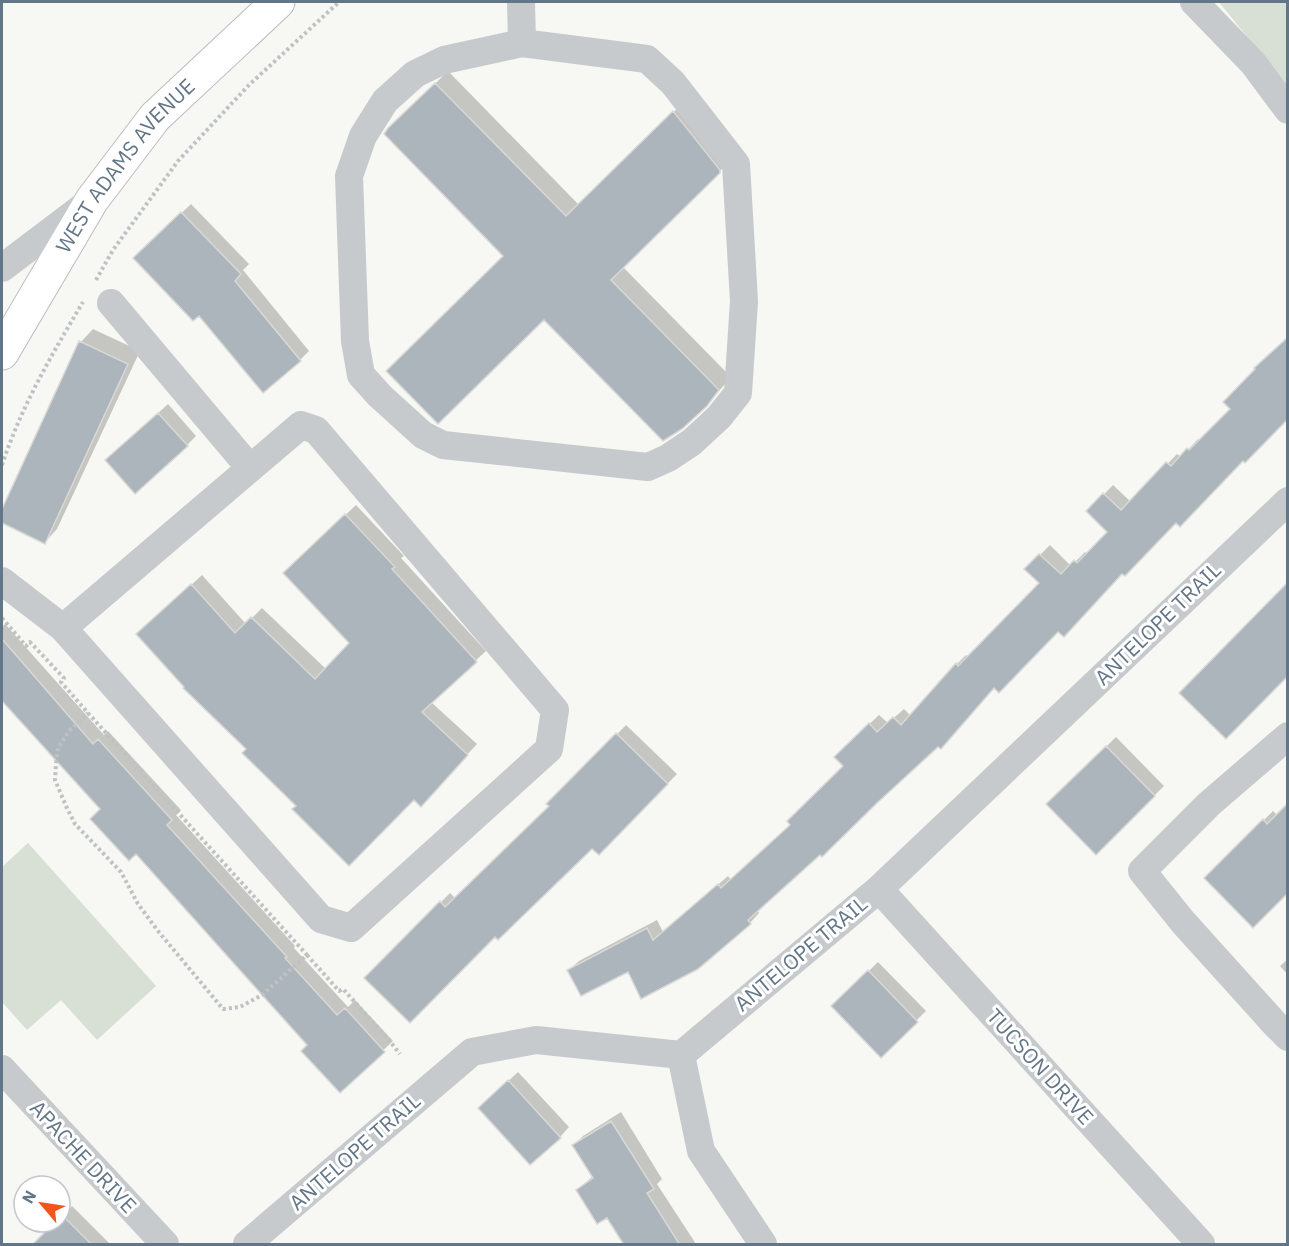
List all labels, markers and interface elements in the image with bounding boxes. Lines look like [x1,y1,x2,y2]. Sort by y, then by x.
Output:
street label: WEST ADAMS AVENUE [49,72,201,258]
street label: ANTELOPE TRAIL [1088,556,1226,691]
street label: ANTELOPE TRAIL [728,889,873,1017]
street label: TUCSON DRIVE [981,1002,1100,1130]
street label: ANTELOPE TRAIL [283,1087,426,1216]
street label: APACHE DRIVE [24,1094,143,1219]
north arrow [12,1174,72,1234]
text: N [17,1187,40,1207]

